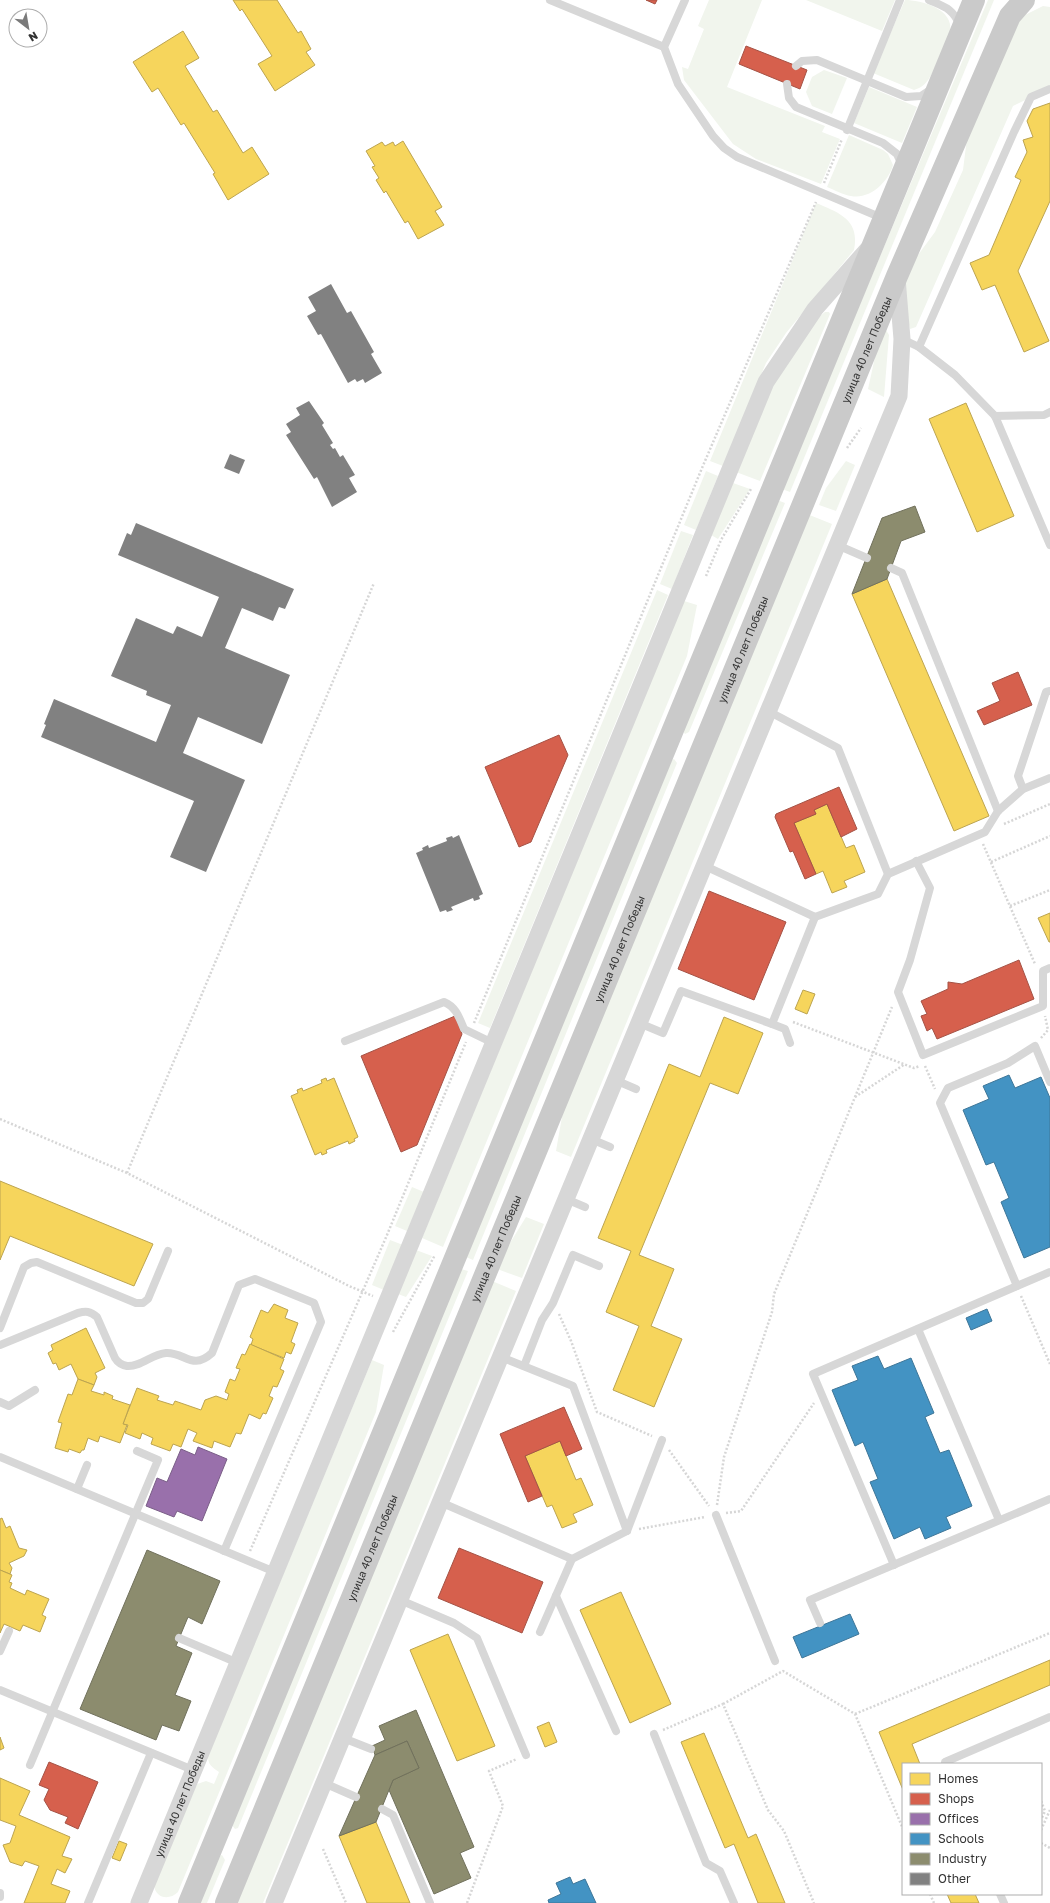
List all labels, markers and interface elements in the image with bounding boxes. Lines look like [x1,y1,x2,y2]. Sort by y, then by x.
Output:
north arrow [8,8,48,48]
text: N [26,29,40,45]
street label: улица 40 лет Победы [838,294,894,405]
street label: улица 40 лет Победы [715,594,770,705]
street label: улица 40 лет Победы [591,893,647,1004]
street label: улица 40 лет Победы [468,1193,523,1304]
street label: улица 40 лет Победы [344,1492,400,1603]
street label: улица 40 лет Победы [151,1748,207,1859]
legend [902,1763,1042,1895]
text: Homes [938,1771,978,1786]
text: Shops [938,1791,974,1806]
text: Offices [938,1811,979,1826]
text: Schools [938,1831,984,1846]
text: Industry [938,1851,987,1866]
text: Other [938,1871,971,1886]

